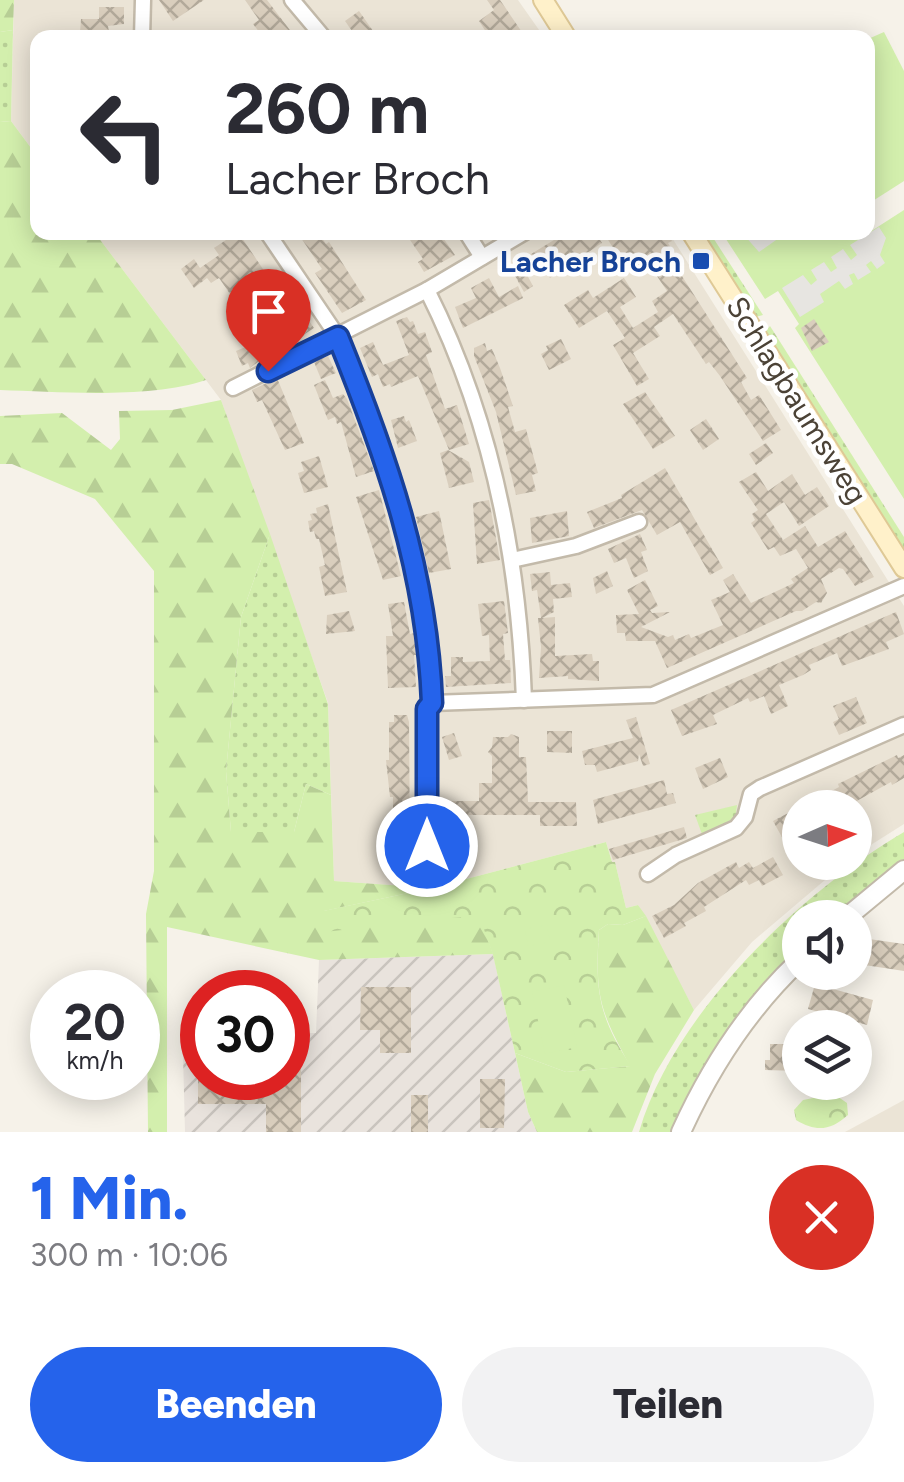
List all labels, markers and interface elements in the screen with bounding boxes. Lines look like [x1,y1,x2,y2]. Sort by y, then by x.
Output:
text: 260 m [225,66,429,151]
icon: left [60,70,190,200]
text: Lacher Broch [225,151,490,205]
place label: Lacher Broch [500,243,681,280]
marker: Lacher Broch [690,250,712,272]
pin [226,269,311,372]
icon: arrive [241,284,296,339]
street label: Schlagbaumsweg [718,290,876,510]
north arrow [782,790,872,880]
map controls [782,790,872,1100]
position arrow [375,794,479,898]
button: sound [782,900,872,990]
speed limit sign: 30 [180,970,310,1100]
text: 20 [64,992,126,1053]
button: layers [782,1010,872,1100]
text: km/h [66,1045,124,1075]
text: 1 Min. [30,1162,188,1234]
button: close [769,1165,874,1270]
text: 300 m · 10:06 [30,1236,228,1274]
button: Beenden [30,1347,442,1462]
button: Teilen [462,1347,874,1462]

